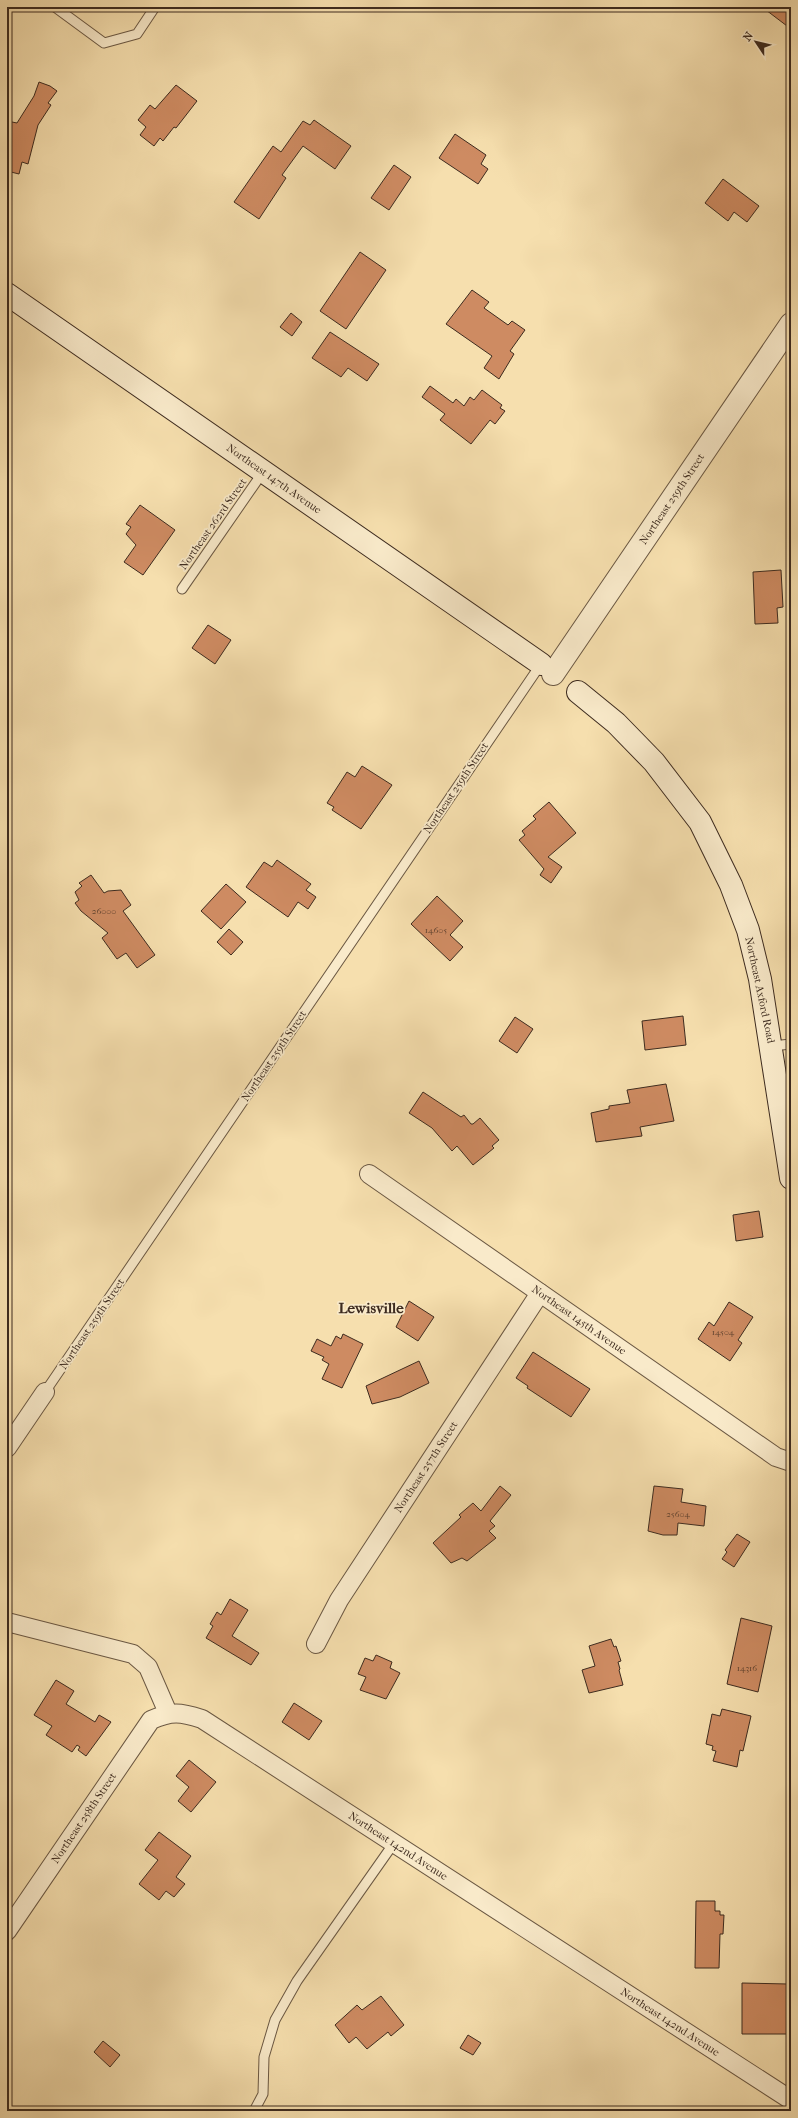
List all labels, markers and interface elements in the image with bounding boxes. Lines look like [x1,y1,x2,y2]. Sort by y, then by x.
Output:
north arrow [736,22,776,62]
text: N [740,29,756,44]
street label: Northeast 147th Avenue [224,441,324,517]
street label: Northeast 259th Street [637,451,707,547]
street label: Northeast 262rd Street [177,476,249,572]
street label: Northeast 259th Street [421,740,491,836]
house number: 26000 [92,906,116,916]
house number: 14605 [425,925,447,935]
street label: Northeast Axford Road [742,936,778,1045]
street label: Northeast 259th Street [239,1008,309,1104]
street label: Northeast 259th Street [57,1276,127,1372]
street label: Northeast 145th Avenue [529,1283,629,1358]
district label: Lewisville [338,1299,404,1317]
house number: 14504 [712,1327,735,1337]
street label: Northeast 257th Street [392,1419,460,1515]
house number: 25604 [666,1509,690,1519]
house number: 14316 [737,1663,757,1673]
street label: Northeast 258th Street [49,1770,119,1866]
street label: Northeast 142nd Avenue [346,1809,450,1883]
street label: Northeast 142nd Avenue [618,1985,722,2059]

